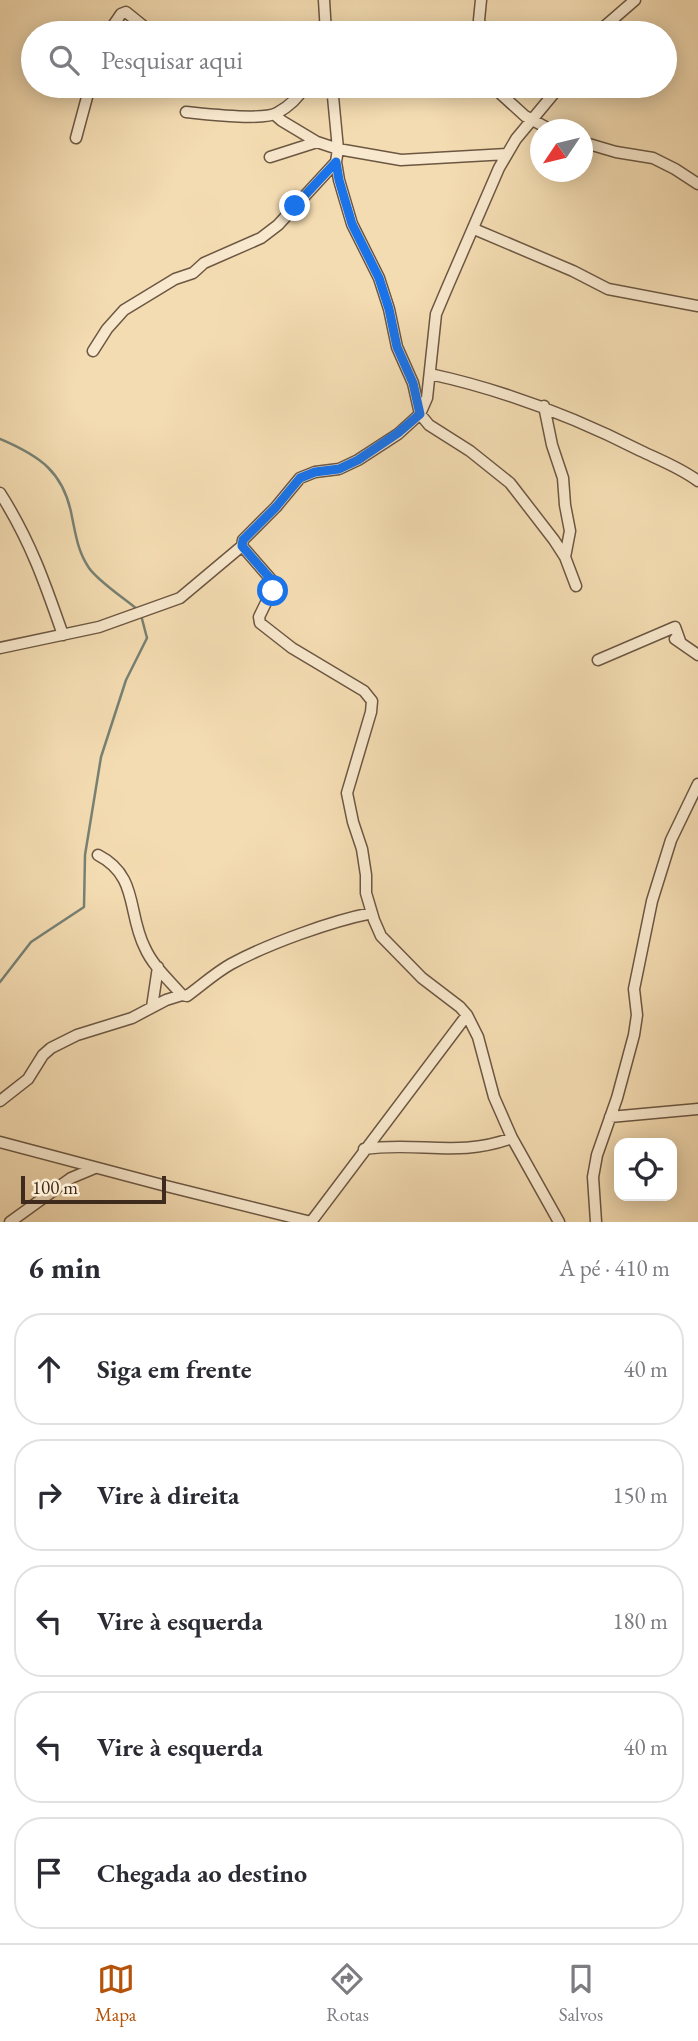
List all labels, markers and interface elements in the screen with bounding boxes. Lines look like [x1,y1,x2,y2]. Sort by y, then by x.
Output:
search box [21,21,677,98]
icon: search [45,41,83,79]
text: Pesquisar aqui [101,43,243,77]
north arrow [530,119,593,182]
route end [279,190,310,221]
route start [257,575,288,606]
map controls [614,1138,677,1201]
button: locate [614,1138,677,1201]
scale bar [21,1173,166,1205]
text: 100 m [32,1175,78,1200]
text: 6 min [28,1248,101,1287]
text: A pé · 410 m [559,1253,670,1283]
icon: ahead [30,1350,68,1388]
text: Siga em frente [97,1352,252,1386]
text: 40 m [623,1354,668,1384]
icon: right [30,1476,68,1514]
text: Vire à direita [97,1478,239,1512]
text: 150 m [612,1480,668,1510]
icon: left [30,1602,68,1640]
text: Vire à esquerda [97,1604,263,1638]
text: 180 m [612,1606,668,1636]
icon: left [30,1728,68,1766]
text: Vire à esquerda [97,1730,263,1764]
text: 40 m [623,1732,668,1762]
icon: arrive [30,1854,68,1892]
text: Chegada ao destino [97,1856,307,1890]
tab: Mapa [95,1960,136,2027]
tab: Rotas [326,1960,369,2027]
tab: Salvos [559,1960,603,2027]

